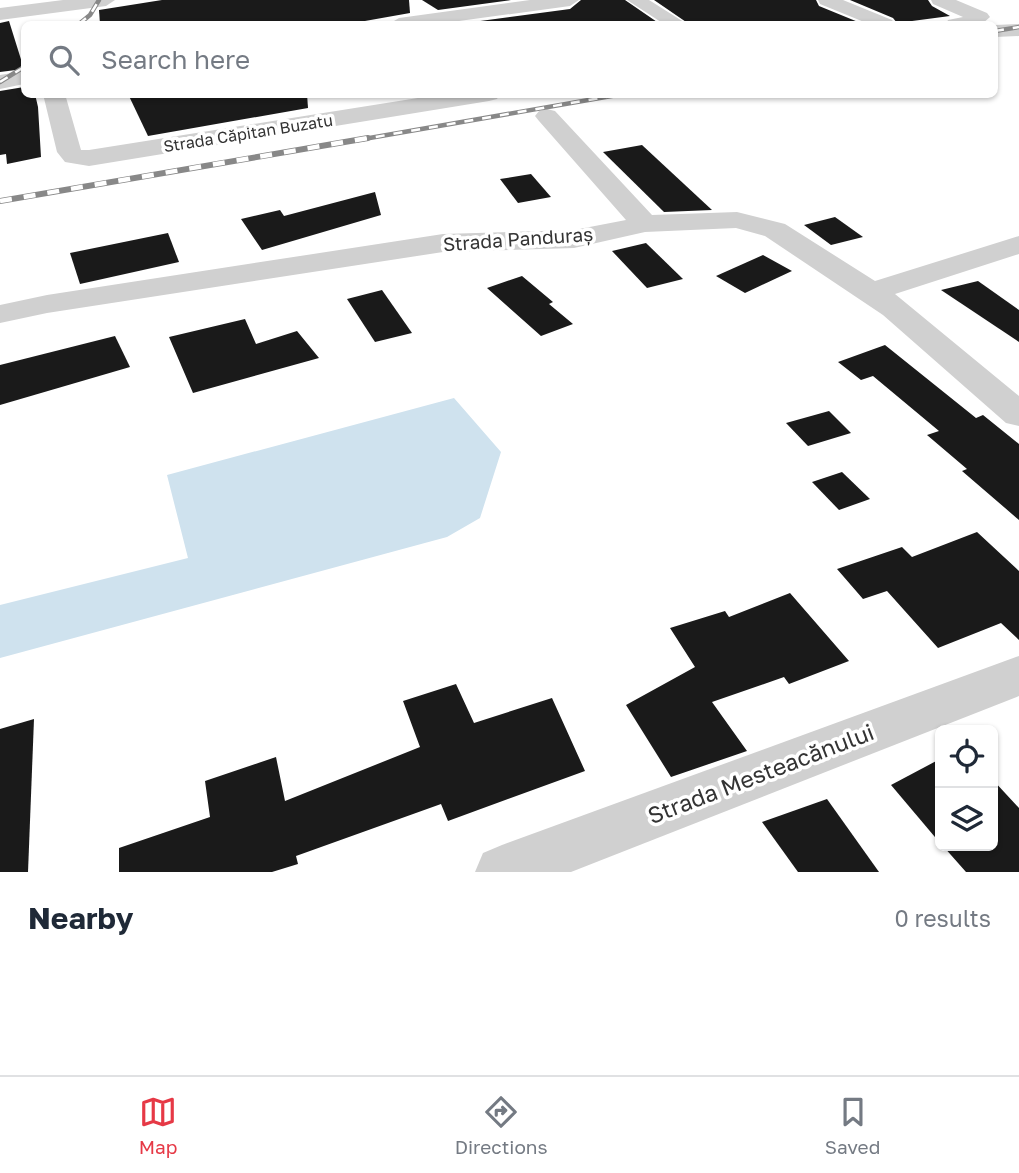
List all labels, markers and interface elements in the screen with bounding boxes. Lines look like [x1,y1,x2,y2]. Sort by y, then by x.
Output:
search box [21,21,998,98]
icon: search [45,41,83,79]
text: Search here [101,44,250,75]
street label: Strada Căpitan Buzatu [162,110,334,156]
street label: Strada Panduraș [442,222,594,255]
street label: Strada Mesteacănului [644,717,878,829]
map controls [935,725,998,851]
button: locate [935,725,998,788]
button: layers [935,788,998,851]
text: Nearby [28,900,133,936]
text: 0 results [895,904,991,932]
tab: Map [139,1093,177,1158]
tab: Directions [455,1093,548,1158]
tab: Saved [825,1093,880,1158]

